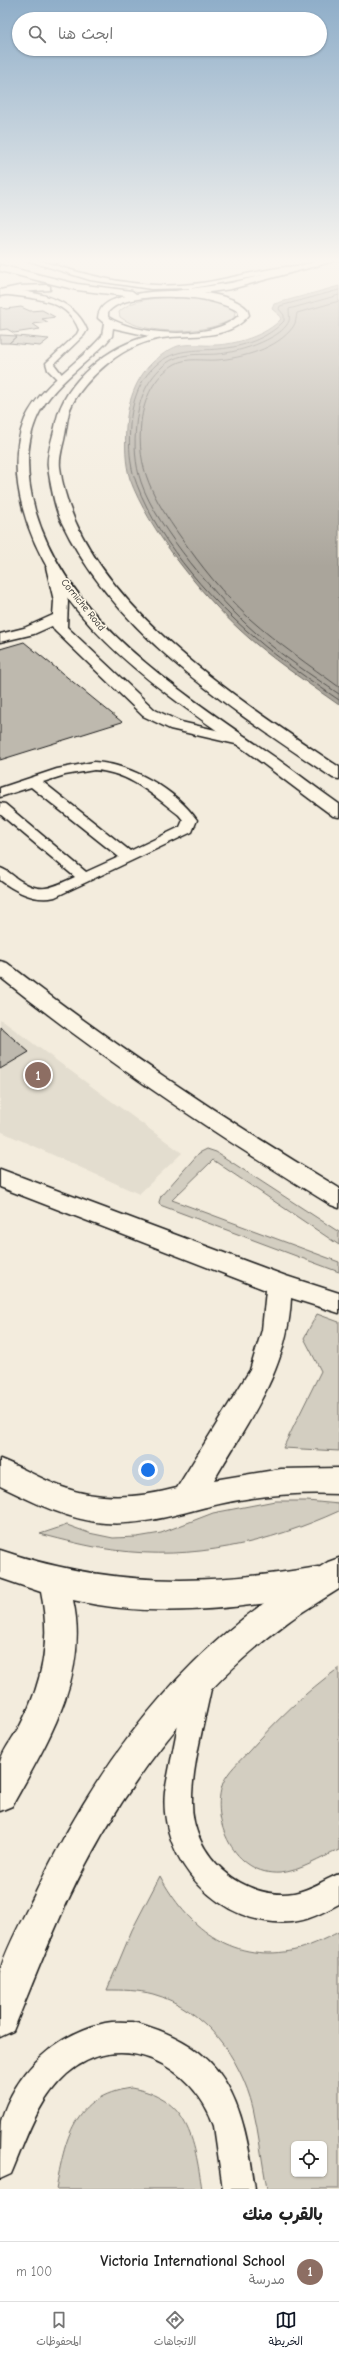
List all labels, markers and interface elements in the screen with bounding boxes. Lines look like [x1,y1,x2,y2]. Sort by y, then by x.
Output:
search box [12,12,327,56]
icon: search [26,23,48,45]
text: ابحث هنا [58,25,113,43]
street label: Corniche Road [58,577,108,633]
pin: 1 [25,1060,51,1090]
your location [138,1460,158,1480]
map controls [291,2141,327,2177]
button: locate [291,2141,327,2177]
text: بالقرب منك [242,2205,323,2224]
text: Victoria International School [100,2252,285,2270]
text: 100 m [16,2264,52,2279]
text: 1 [307,2264,313,2279]
text: مدرسة [249,2272,285,2287]
tab: المحفوظات [36,2309,81,2351]
tab: الاتجاهات [154,2309,196,2351]
tab: الخريطة [269,2309,303,2351]

